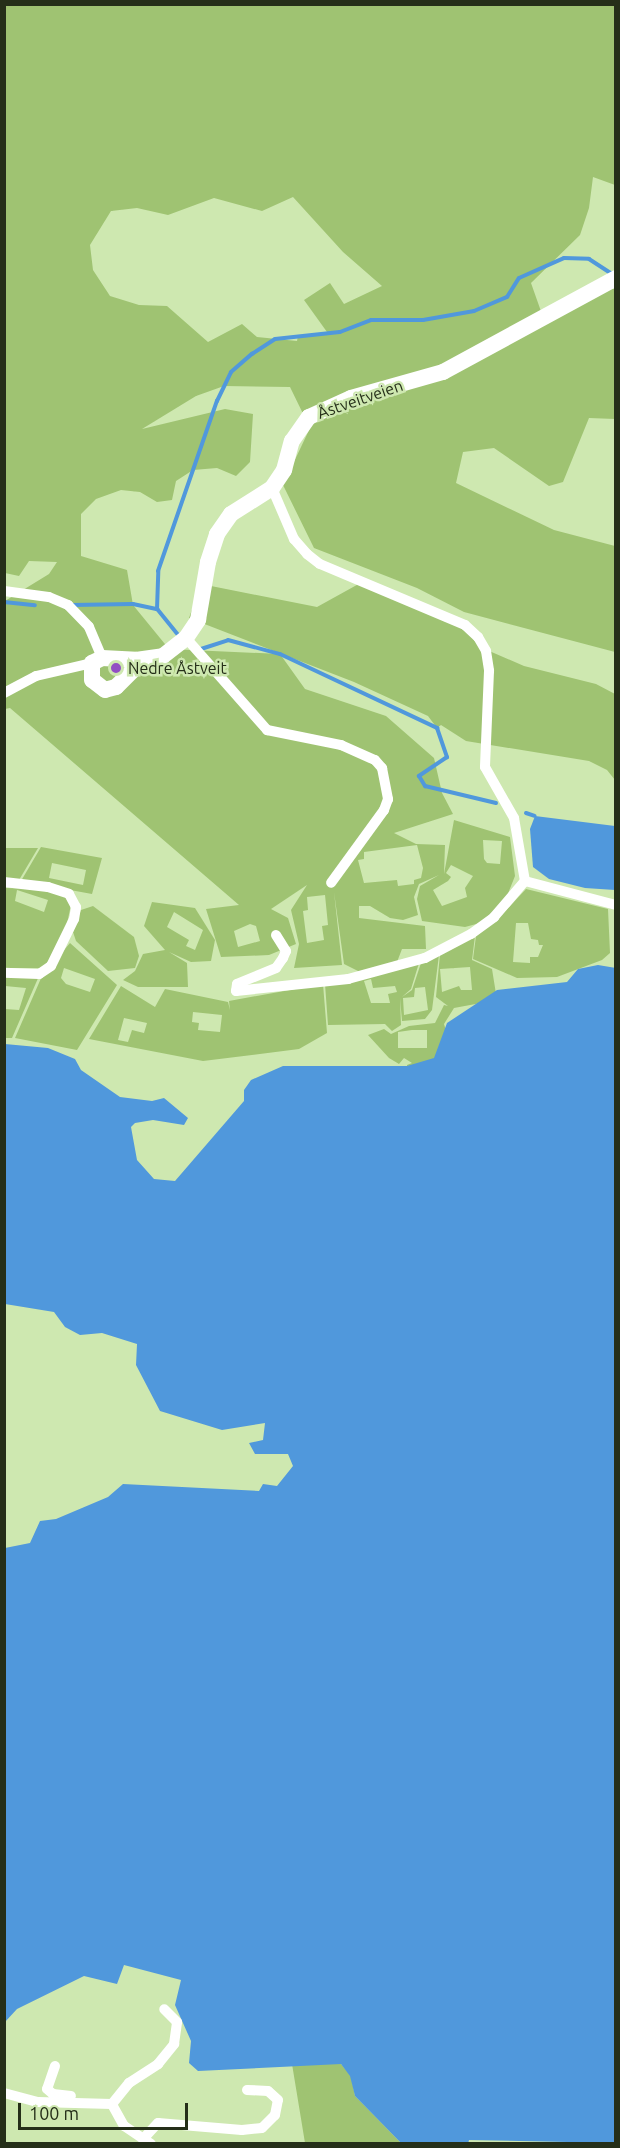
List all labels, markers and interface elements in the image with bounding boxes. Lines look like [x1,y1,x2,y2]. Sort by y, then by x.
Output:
street label: Åstveitveien [315,375,405,423]
place label: Nedre Åstveit [128,658,227,678]
marker: Nedre Åstveit [109,661,123,675]
scale bar [21,2091,190,2129]
text: 100 m [29,2103,79,2123]

